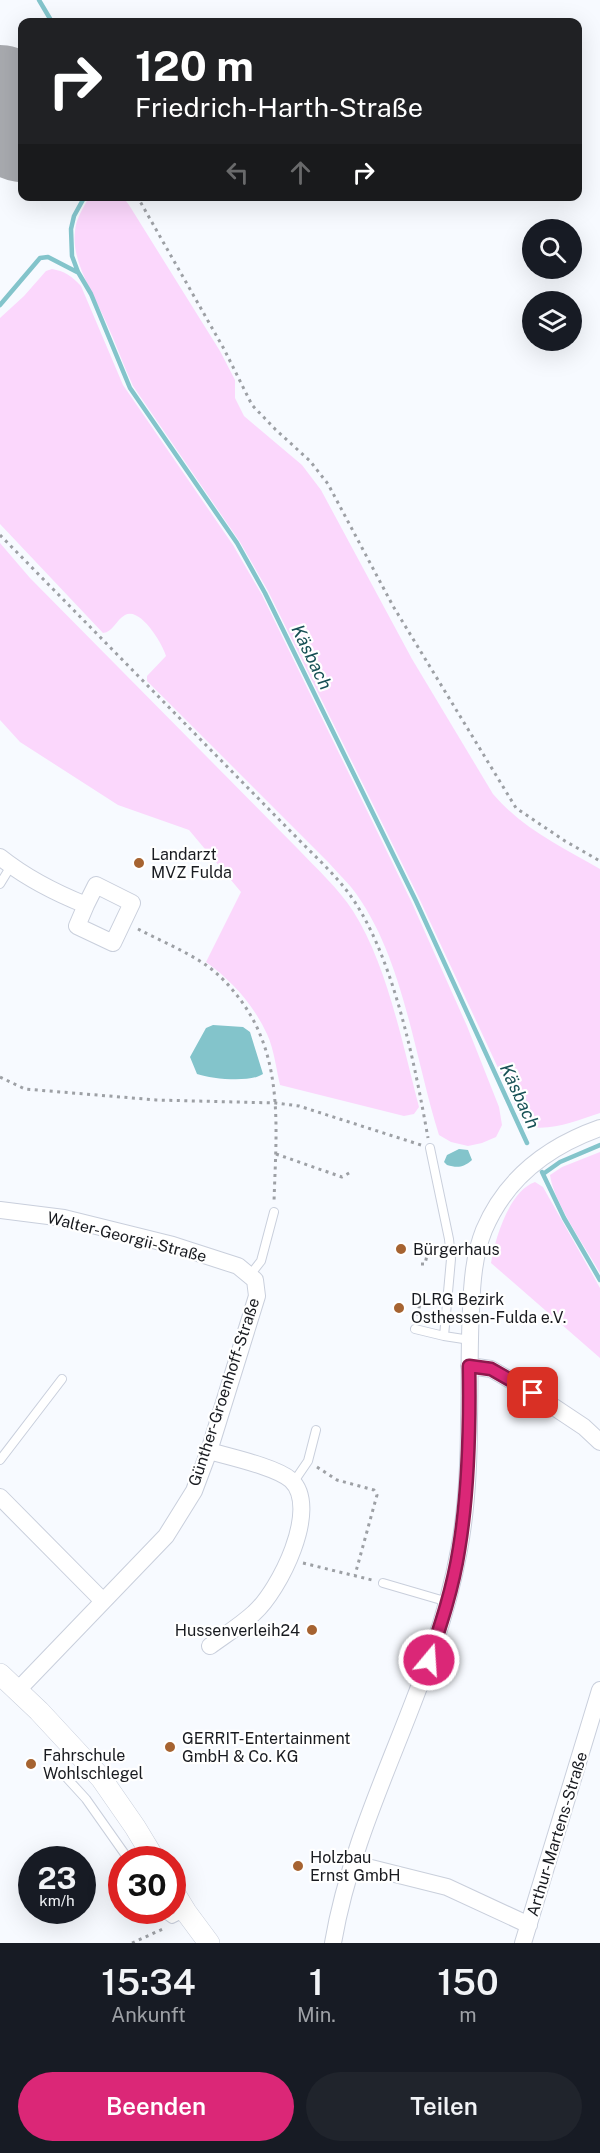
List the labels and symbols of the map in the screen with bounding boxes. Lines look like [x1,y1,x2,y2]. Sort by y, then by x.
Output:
water label: Käsbach [287,621,337,693]
place label: Landarzt MVZ Fulda [151,845,232,882]
marker: Landarzt MVZ Fulda [132,856,146,870]
water label: Käsbach [496,1060,544,1132]
street label: Walter-Georgii-Straße [45,1208,209,1266]
place label: Bürgerhaus [413,1240,500,1259]
marker: Bürgerhaus [394,1242,408,1256]
place label: DLRG Bezirk Osthessen-Fulda e.V. [411,1290,566,1327]
street label: Günther-Groenhoff-Straße [185,1295,263,1489]
marker: DLRG Bezirk Osthessen-Fulda e.V. [392,1301,406,1315]
pin [507,1367,558,1418]
place label: Hussenverleih24 [175,1621,300,1640]
marker: Hussenverleih24 [305,1623,319,1637]
position arrow [397,1628,461,1692]
place label: GERRIT-Entertainment GmbH & Co. KG [182,1729,351,1766]
marker: GERRIT-Entertainment GmbH & Co. KG [163,1740,177,1754]
place label: Fahrschule Wohlschlegel [43,1746,144,1783]
street label: Arthur-Martens-Straße [523,1749,591,1919]
marker: Fahrschule Wohlschlegel [24,1757,38,1771]
speed limit sign: 30 [108,1846,186,1924]
place label: Holzbau Ernst GmbH [310,1848,400,1885]
marker: Holzbau Ernst GmbH [291,1859,305,1873]

